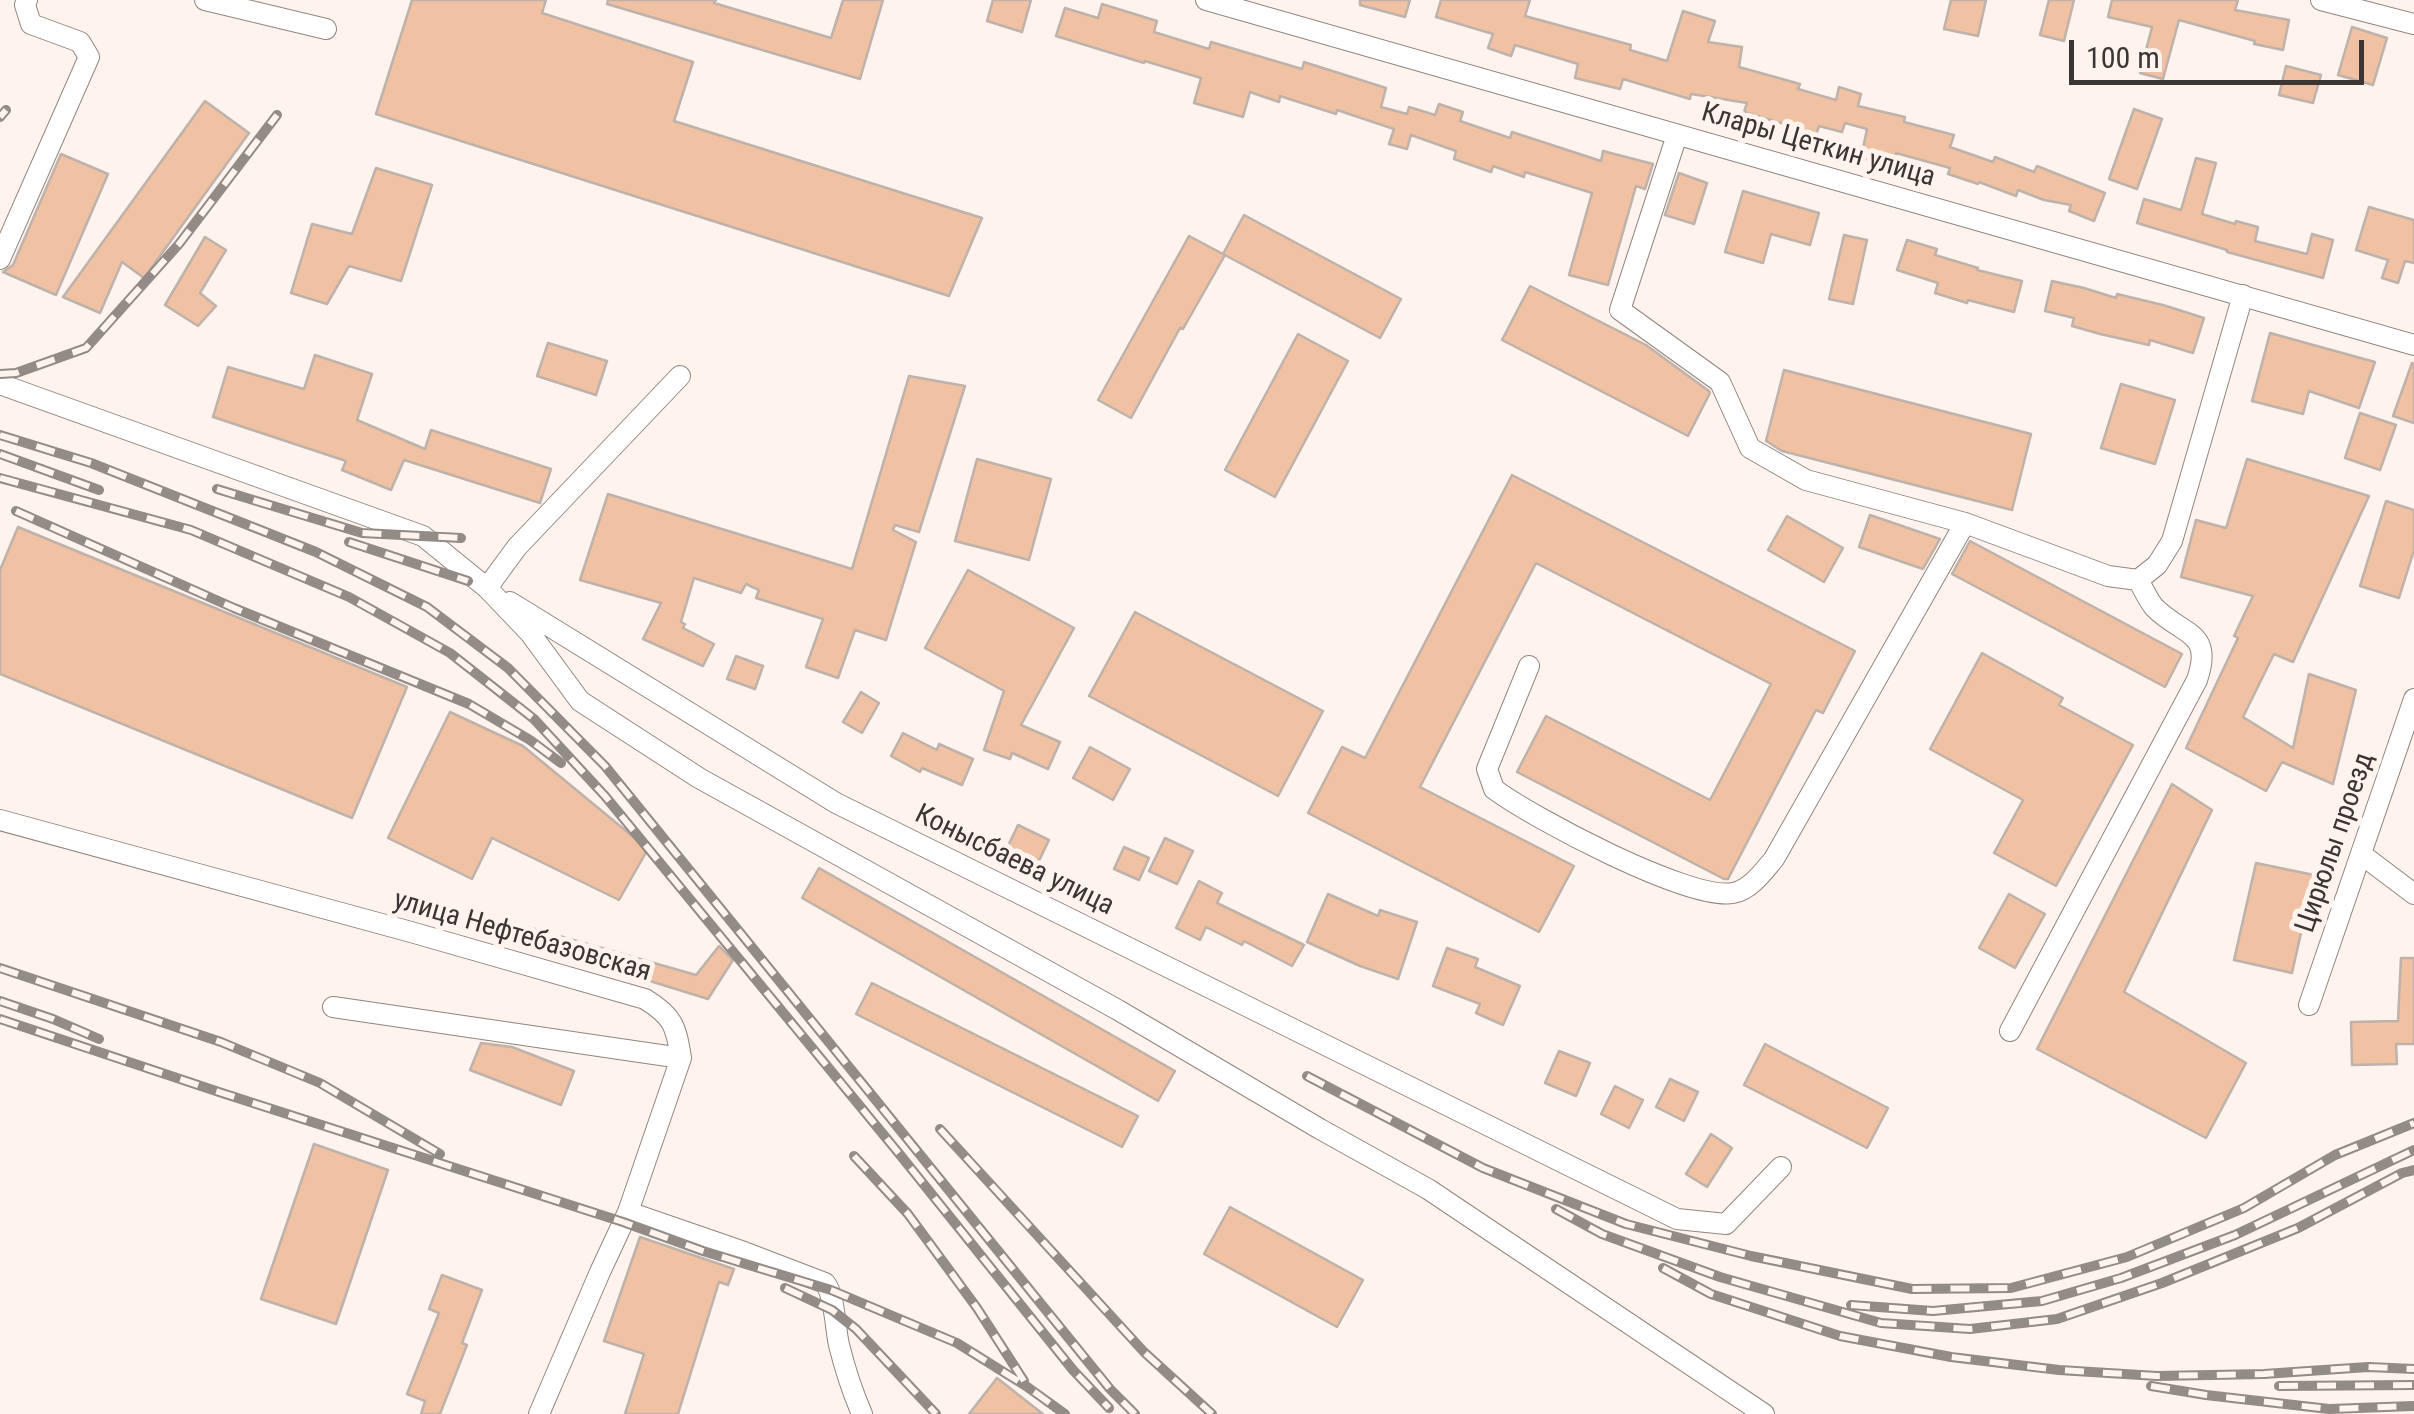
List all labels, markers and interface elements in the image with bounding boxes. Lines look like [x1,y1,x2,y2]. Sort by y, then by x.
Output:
scale bar [2074,20,2369,82]
text: 100 m [2086,40,2160,75]
street label: Клары Цеткин улица [1697,97,1939,195]
street label: Цирюлы проезд [2289,749,2383,937]
street label: Конысбаева улица [909,798,1119,924]
street label: улица Нефтебазовская [389,884,655,990]

